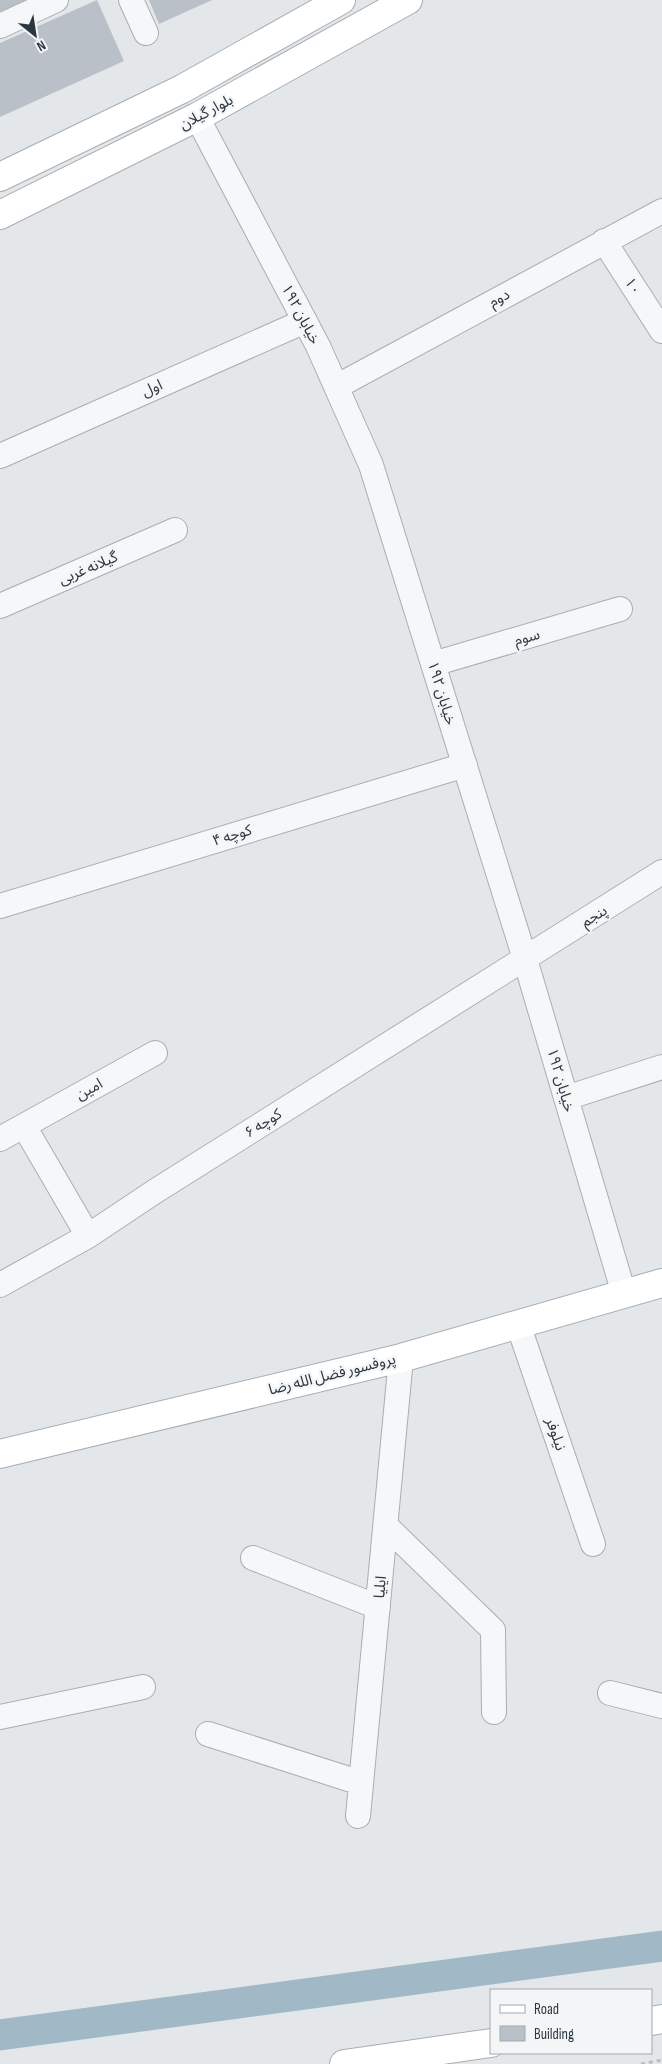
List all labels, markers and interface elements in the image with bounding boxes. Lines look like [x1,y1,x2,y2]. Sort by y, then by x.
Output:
north arrow [10,10,60,60]
text: N [34,37,49,55]
street label: بلوار گیلان [176,90,236,134]
street label: ۱۰ [620,274,645,299]
street label: خیابان ۱۹۲ [277,281,324,348]
street label: دوم [485,285,514,313]
street label: اول [139,376,166,401]
street label: گیلانه غربی [56,547,121,589]
street label: سوم [512,625,543,651]
street label: خیابان ۱۹۲ [423,659,460,727]
street label: کوچه ۴ [210,820,255,851]
street label: پنجم [578,901,612,933]
street label: خیابان ۱۹۲ [542,1046,579,1114]
street label: امین [72,1074,106,1105]
street label: کوچه ۶ [241,1104,286,1142]
street label: پروفسور فضل الله رضا [267,1349,398,1400]
street label: نیلوفر [541,1414,570,1453]
street label: ایلیا [370,1575,391,1599]
legend [490,1989,652,2054]
text: Road [534,2000,559,2019]
text: Building [534,2025,574,2044]

